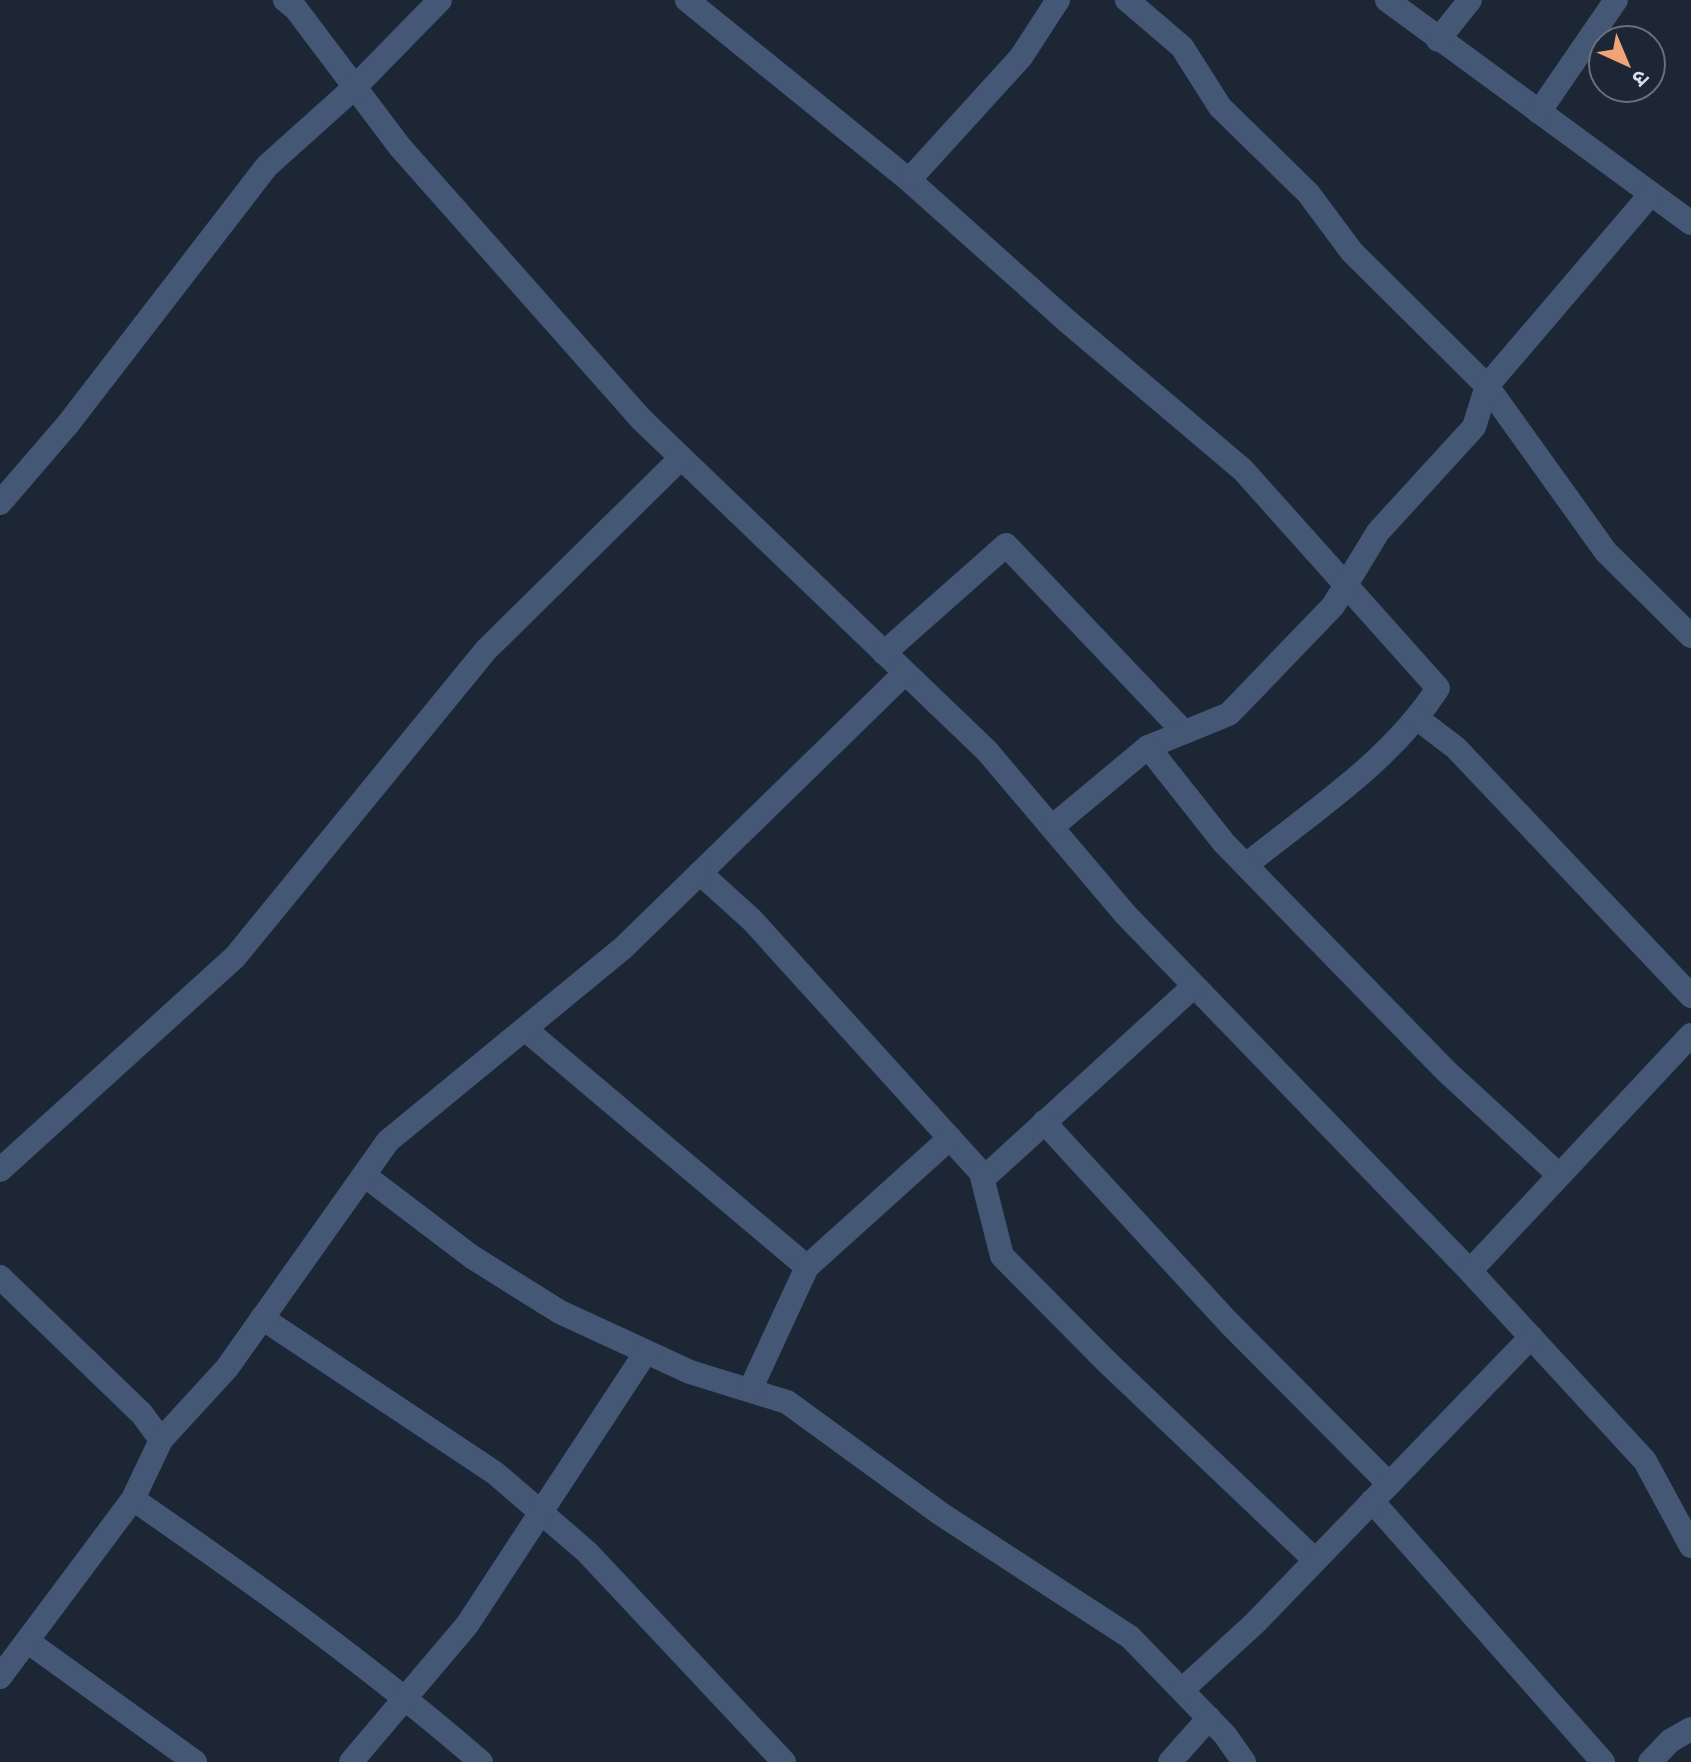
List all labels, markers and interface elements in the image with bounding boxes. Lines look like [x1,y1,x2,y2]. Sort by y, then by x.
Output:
north arrow [1587,24,1667,104]
text: उ [1626,64,1655,94]

